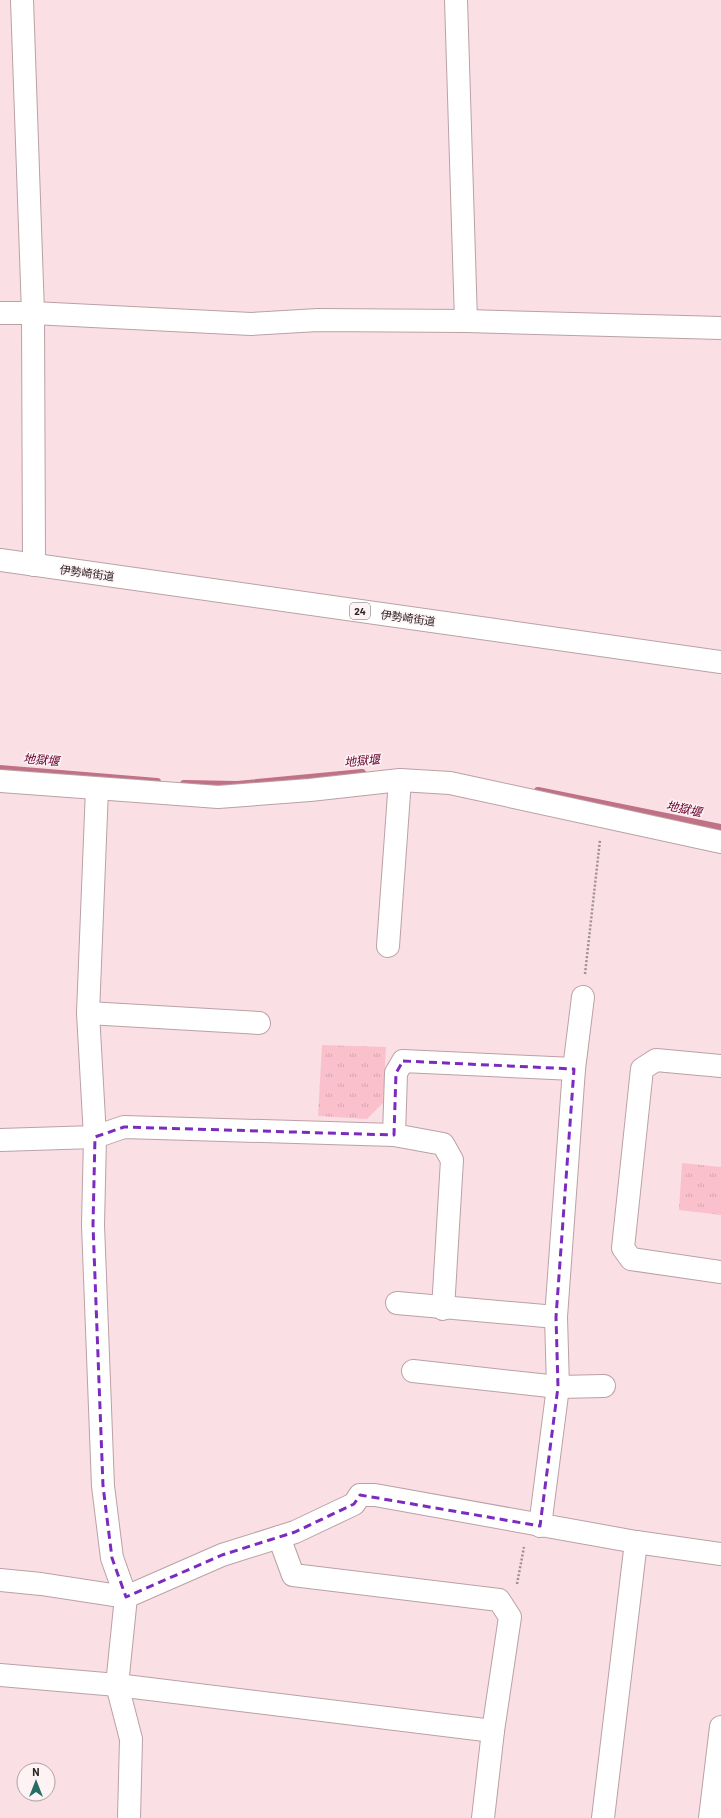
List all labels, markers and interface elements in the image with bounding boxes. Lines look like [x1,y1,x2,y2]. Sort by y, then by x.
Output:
street label: 伊勢崎街道 [59,562,115,583]
road number: 24 [350,603,370,619]
street label: 伊勢崎街道 [380,607,436,628]
water label: 地獄堰 [23,750,62,768]
water label: 地獄堰 [343,751,382,769]
water label: 地獄堰 [665,797,705,819]
north arrow [16,1762,56,1802]
text: N [32,1765,40,1778]

